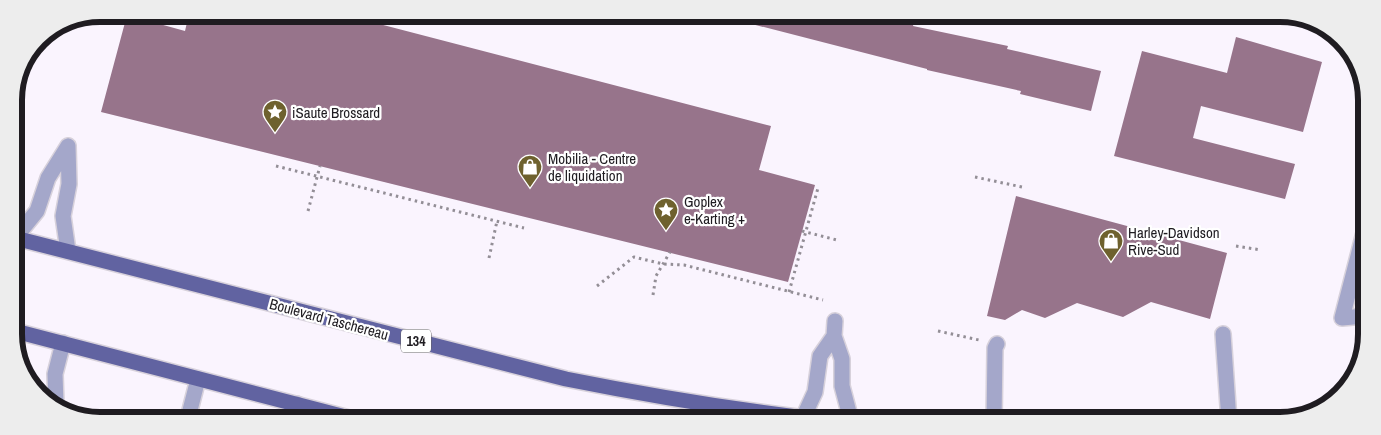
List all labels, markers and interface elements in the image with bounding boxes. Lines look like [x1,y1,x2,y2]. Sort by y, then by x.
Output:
place icon: iSaute Brossard [262,99,288,133]
place label: iSaute Brossard [292,102,380,123]
place label: Mobilia - Centre de liquidation [548,148,636,186]
shop icon: Mobilia - Centre de liquidation [517,154,543,188]
place label: Goplex e-Karting + [684,191,745,229]
place icon: Goplex e-Karting + [653,197,679,231]
place label: Harley-Davidson Rive-Sud [1128,222,1220,260]
shop icon: Harley-Davidson Rive-Sud [1098,228,1124,262]
street label: Boulevard Taschereau [267,293,391,345]
road number: 134 [401,330,431,352]

